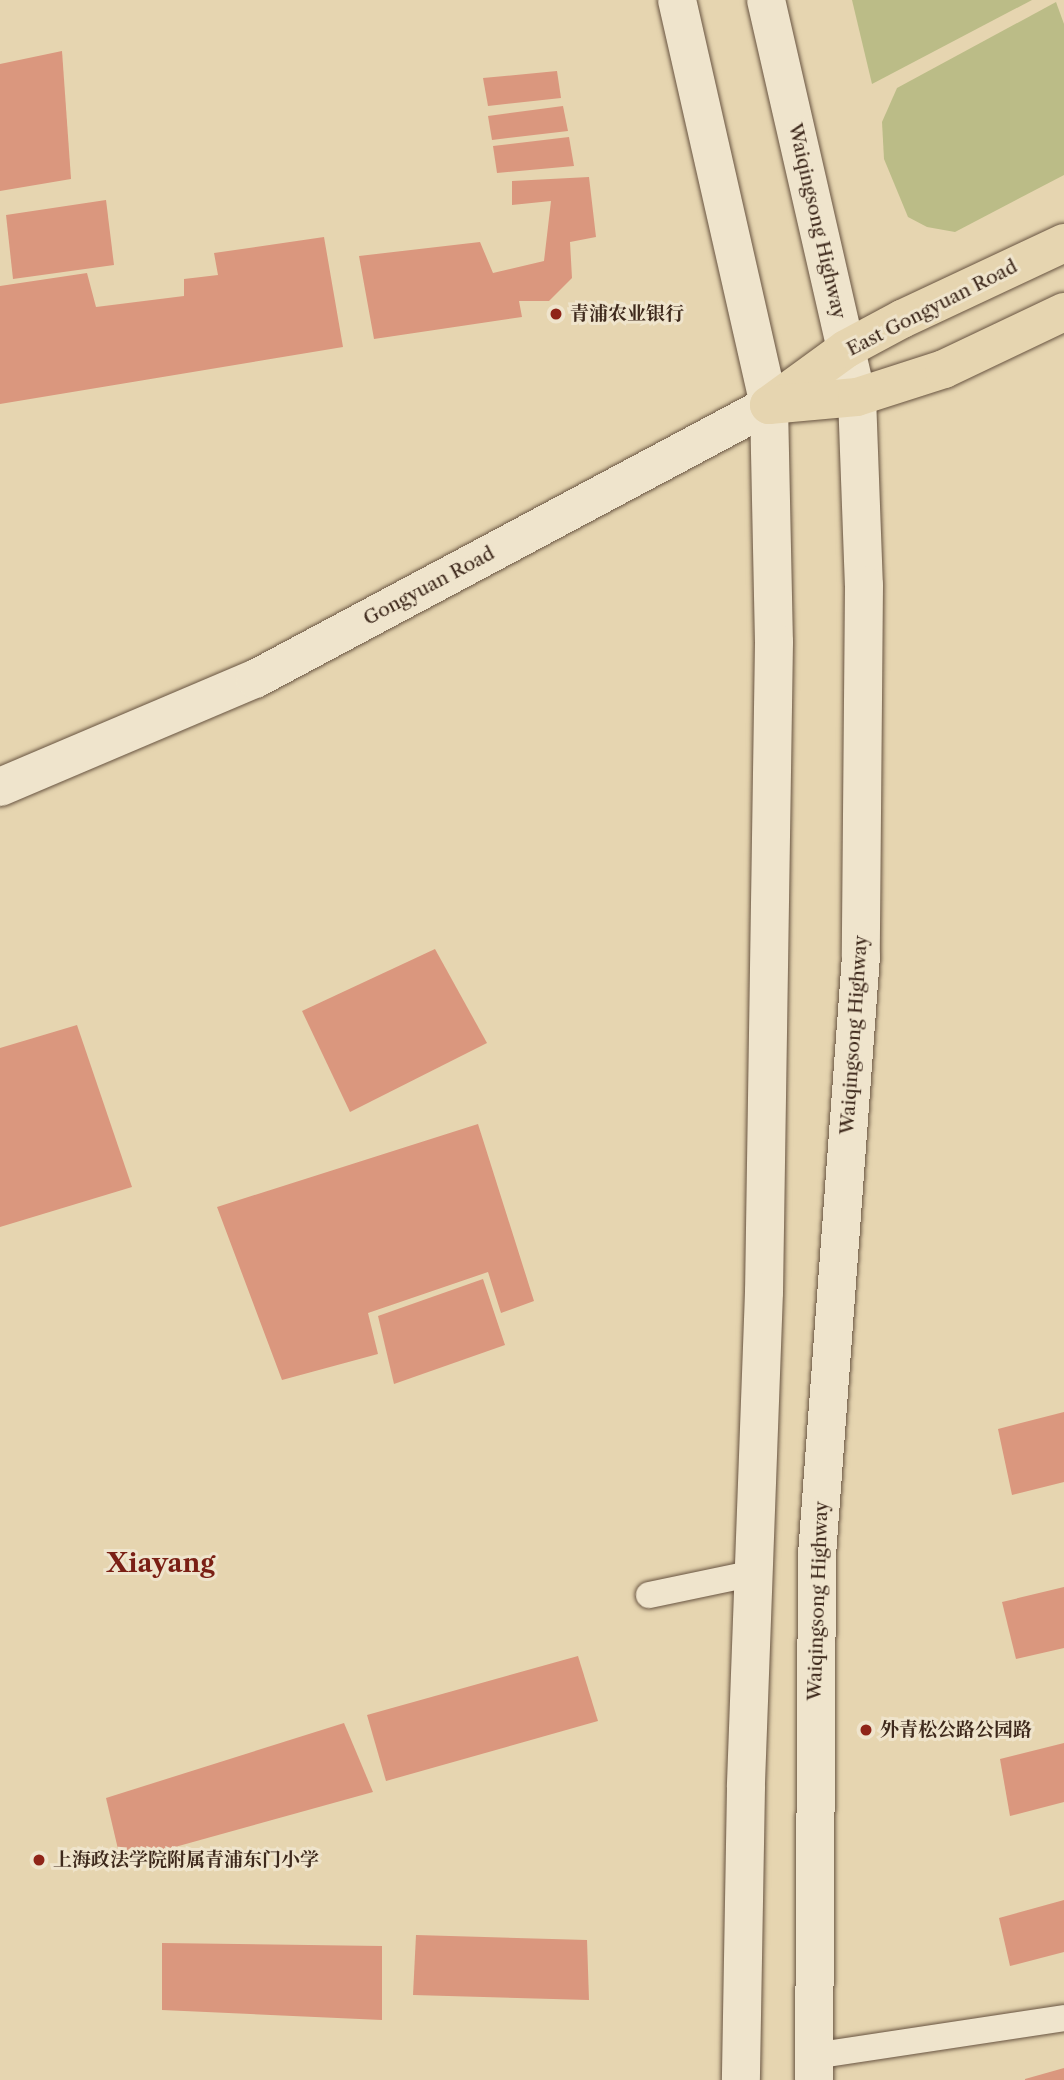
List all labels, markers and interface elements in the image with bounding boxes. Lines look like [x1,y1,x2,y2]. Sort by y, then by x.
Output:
street label: Waiqingsong Highway [783,121,851,321]
street label: East Gongyuan Road [843,255,1021,361]
place label: 青浦农业银行 [570,303,684,325]
marker: 青浦农业银行 [548,306,564,322]
street label: Gongyuan Road [360,542,498,630]
street label: Waiqingsong Highway [836,935,872,1135]
street label: Waiqingsong Highway [803,1501,833,1701]
district label: Xiayang [107,1548,215,1580]
place label: 外青松公路公园路 [880,1719,1032,1741]
marker: 外青松公路公园路 [858,1722,874,1738]
place label: 上海政法学院附属青浦东门小学 [53,1849,319,1871]
marker: 上海政法学院附属青浦东门小学 [31,1852,47,1868]

